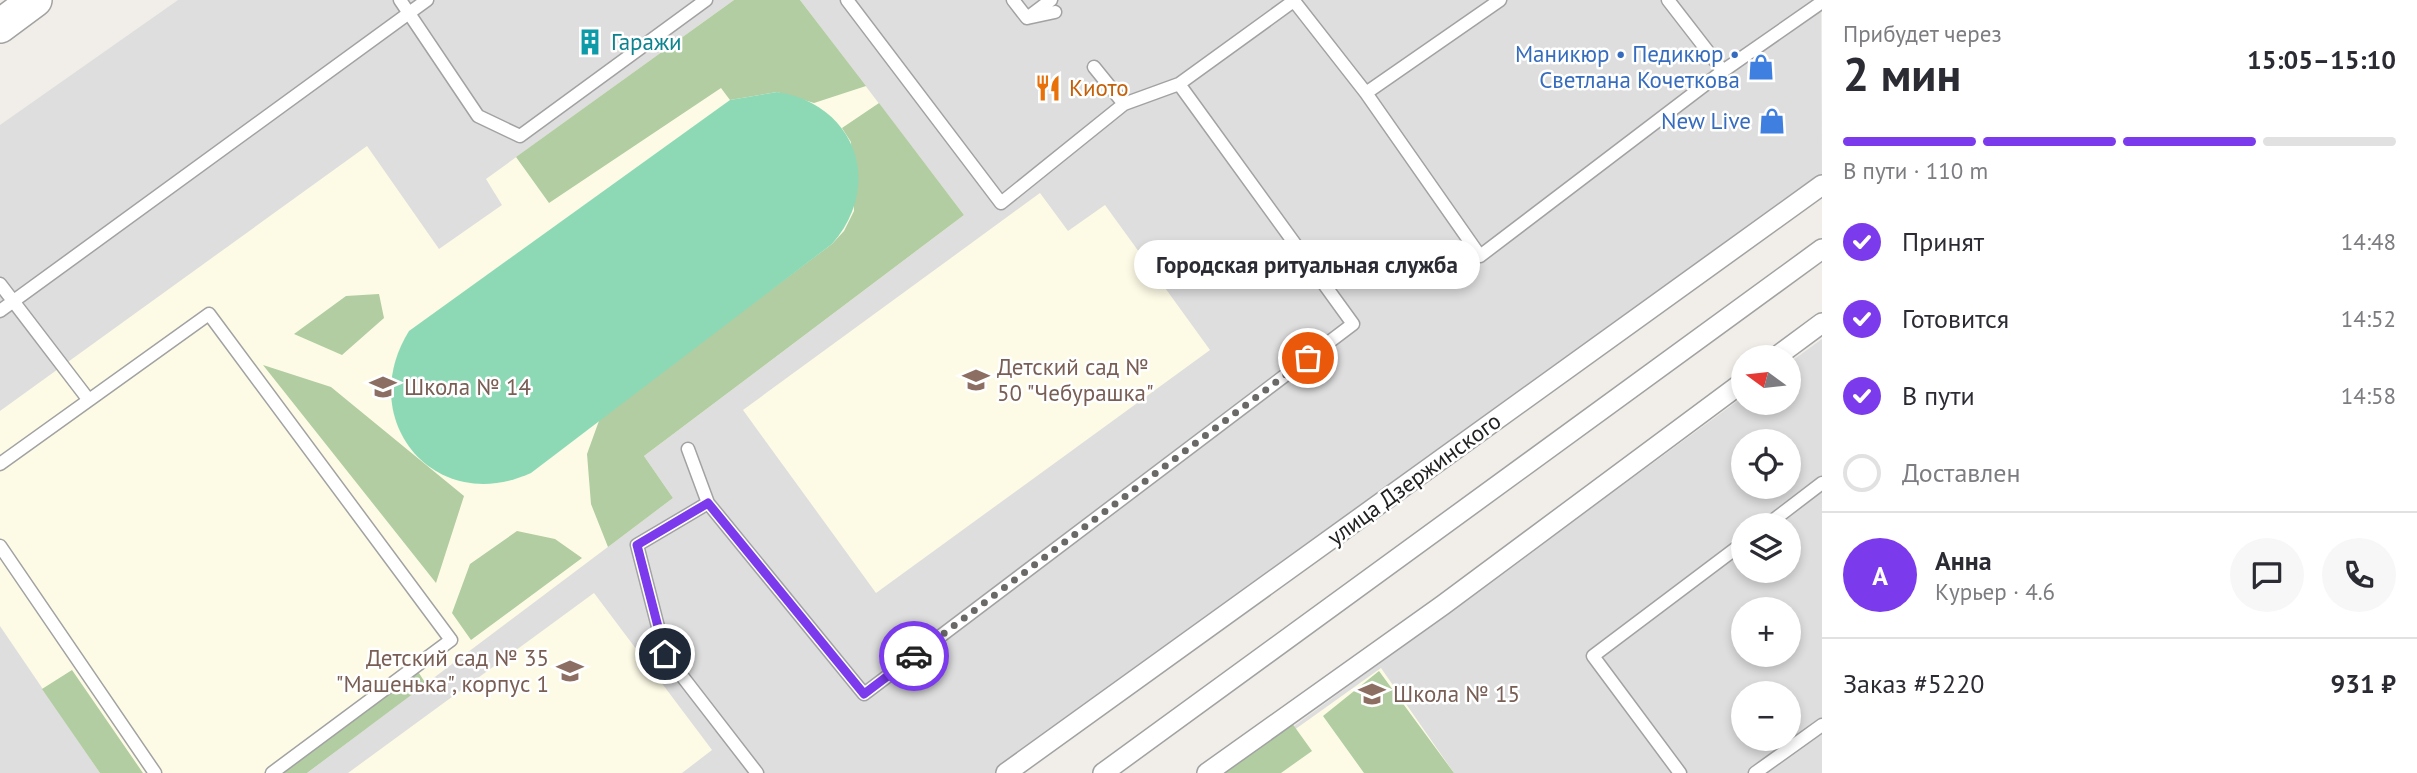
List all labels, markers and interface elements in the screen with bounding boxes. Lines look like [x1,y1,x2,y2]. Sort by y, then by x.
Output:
text: Прибудет через [1843,19,2002,48]
building icon: Гаражи [575,27,605,57]
place label: Гаражи [611,27,682,56]
place label: Маникюр • Педикюр • Светлана Кочеткова [1515,39,1740,94]
text: 15:05–15:10 [2247,43,2396,76]
text: 2 мин [1843,44,1961,104]
shop icon: Маникюр • Педикюр • Светлана Кочеткова [1746,52,1776,82]
restaurant icon: Киото [1033,73,1063,103]
place label: Киото [1069,73,1129,102]
place label: New Live [1661,106,1751,135]
shop icon: New Live [1757,106,1787,136]
text: В пути · 110 m [1843,156,1988,185]
icon: check [1843,223,1881,261]
text: Принят [1902,225,1984,258]
text: 14:48 [2341,227,2396,256]
callout: Городская ритуальная служба [1135,239,1481,288]
text: Городская ритуальная служба [1156,250,1458,279]
icon: check [1843,300,1881,338]
text: Готовится [1902,302,2009,335]
text: 14:52 [2341,304,2396,333]
pin [1278,328,1338,388]
icon: bag [1289,339,1327,377]
north arrow [1731,345,1801,415]
map controls [1731,345,1801,751]
place label: Детский сад № 50 "Чебурашка" [997,352,1154,407]
school or university icon: Детский сад № 50 "Чебурашка" [961,365,991,395]
school or university icon: Школа № 14 [368,372,398,402]
place label: Школа № 14 [404,372,531,401]
icon: check [1843,377,1881,415]
text: В пути [1902,379,1975,412]
text: 14:58 [2341,381,2396,410]
street label: улица Дзержинского [1321,406,1506,551]
button: locate [1731,429,1801,499]
text: Доставлен [1902,456,2021,489]
button: layers [1731,513,1801,583]
button: chat [2230,538,2304,612]
button: phone [2322,538,2396,612]
text: Анна [1935,544,1992,577]
text: А [1872,559,1888,592]
text: Курьер · 4.6 [1935,577,2055,606]
button: + [1731,597,1801,667]
courier [879,621,949,691]
pin [635,624,695,684]
icon: home [646,635,684,673]
icon: car [895,637,933,675]
place label: Детский сад № 35 "Машенька", корпус 1 [336,643,549,698]
school or university icon: Детский сад № 35 "Машенька", корпус 1 [555,656,585,686]
text: Заказ #5220 [1843,667,1985,700]
text: 931 ₽ [2330,667,2396,700]
school or university icon: Школа № 15 [1357,679,1387,709]
place label: Школа № 15 [1393,679,1520,708]
button: − [1731,681,1801,751]

